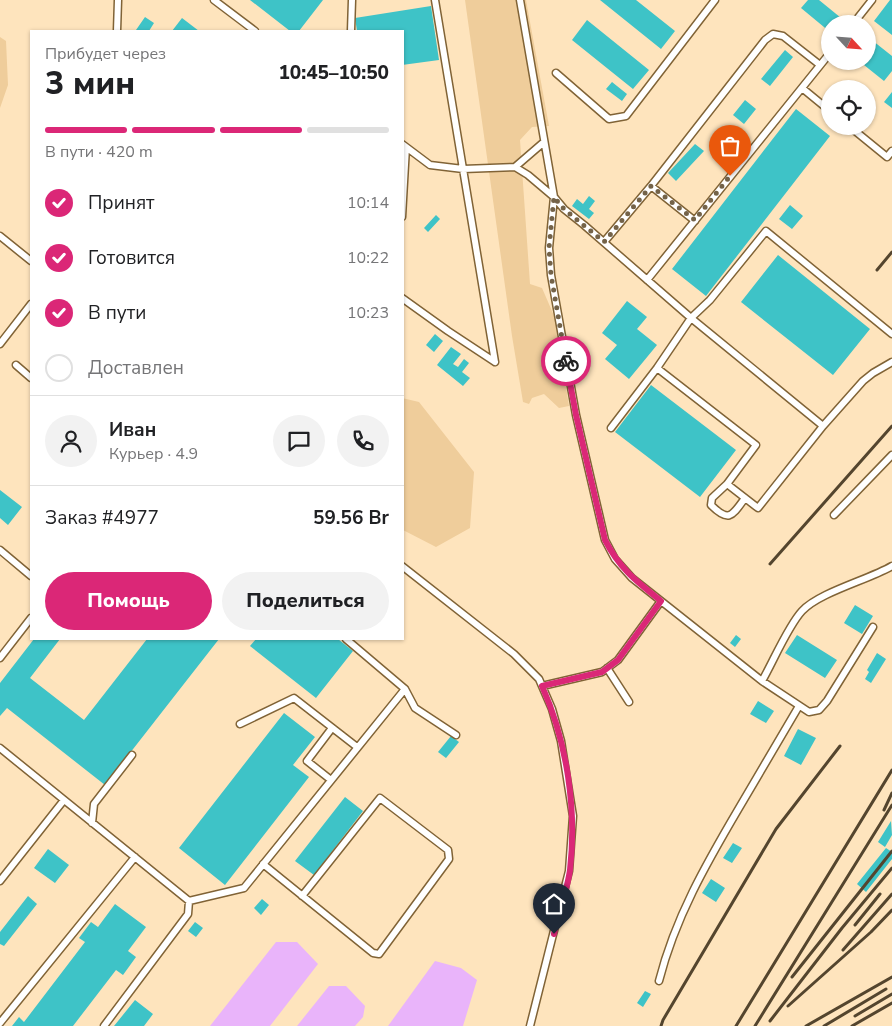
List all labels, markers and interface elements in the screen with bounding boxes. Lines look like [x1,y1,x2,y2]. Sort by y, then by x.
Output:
north arrow [821,15,876,70]
map controls [821,15,876,135]
text: Прибудет через [45,43,166,65]
text: 10:45–10:50 [278,60,389,86]
text: 3 мин [45,62,135,105]
button: locate [821,80,876,135]
pin [709,125,751,176]
icon: bag [716,132,744,160]
text: В пути · 420 m [45,141,153,163]
icon: check [45,189,73,217]
text: Принят [88,190,155,216]
text: 10:14 [347,192,389,214]
icon: check [45,244,73,272]
text: Готовится [88,245,175,271]
text: 10:22 [347,247,389,269]
icon: check [45,299,73,327]
text: В пути [88,300,146,326]
text: 10:23 [347,302,389,324]
courier [541,336,591,386]
icon: bike [552,347,580,375]
text: Доставлен [88,355,184,381]
button: person [45,415,97,467]
button: chat [273,415,325,467]
button: phone [337,415,389,467]
text: Иван [109,417,156,443]
text: Курьер · 4.9 [109,443,198,465]
text: Заказ #4977 [45,505,159,531]
text: 59.56 Br [313,505,389,531]
button: Помощь [45,572,212,630]
button: Поделиться [222,572,389,630]
pin [533,883,575,934]
icon: home [540,890,568,918]

